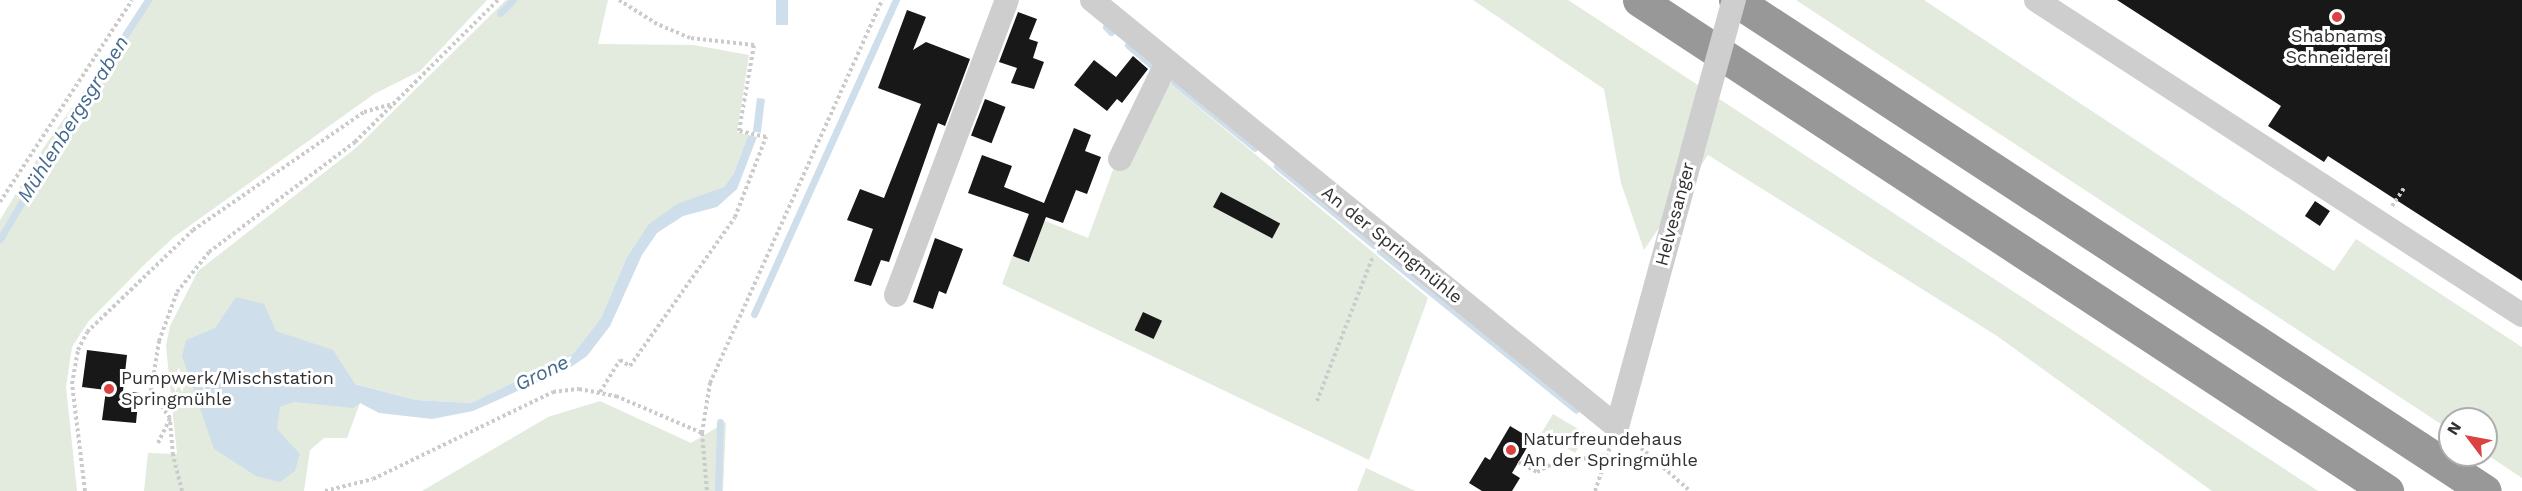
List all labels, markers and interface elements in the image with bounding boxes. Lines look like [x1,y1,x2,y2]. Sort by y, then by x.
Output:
marker: Shabnams Schneiderei [2330,10,2344,24]
place label: Shabnams Schneiderei [2286,26,2388,68]
water label: Mühlenbergsgraben [12,32,134,206]
street label: Helvesanger [1651,160,1699,268]
street label: An der Springmühle [1317,181,1467,309]
water label: Grone [511,350,573,396]
place label: Pumpwerk/Mischstation Springmühle [121,368,334,410]
marker: Pumpwerk/Mischstation Springmühle [102,382,116,396]
north arrow [2438,407,2498,467]
text: N [2443,418,2465,438]
place label: Naturfreundehaus An der Springmühle [1523,429,1698,472]
marker: Naturfreundehaus An der Springmühle [1504,443,1518,457]

